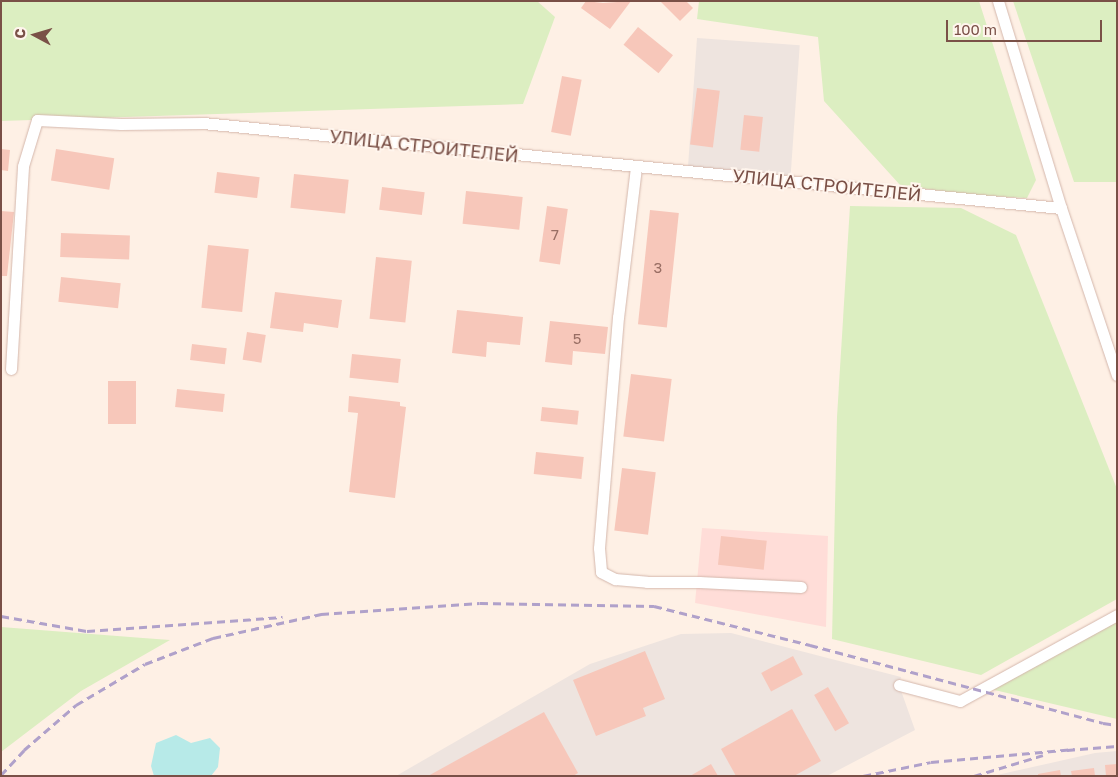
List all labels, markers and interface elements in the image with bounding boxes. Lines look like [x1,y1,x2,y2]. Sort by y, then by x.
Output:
north arrow [10,10,60,60]
scale bar [948,10,1104,42]
text: 100 m [954,20,997,38]
text: С [11,28,29,39]
street label: УЛИЦА СТРОИТЕЛЕЙ [328,125,520,167]
street label: УЛИЦА СТРОИТЕЛЕЙ [731,164,923,206]
house number: 7 [551,226,559,244]
house number: 3 [654,259,662,277]
house number: 5 [573,330,581,348]

